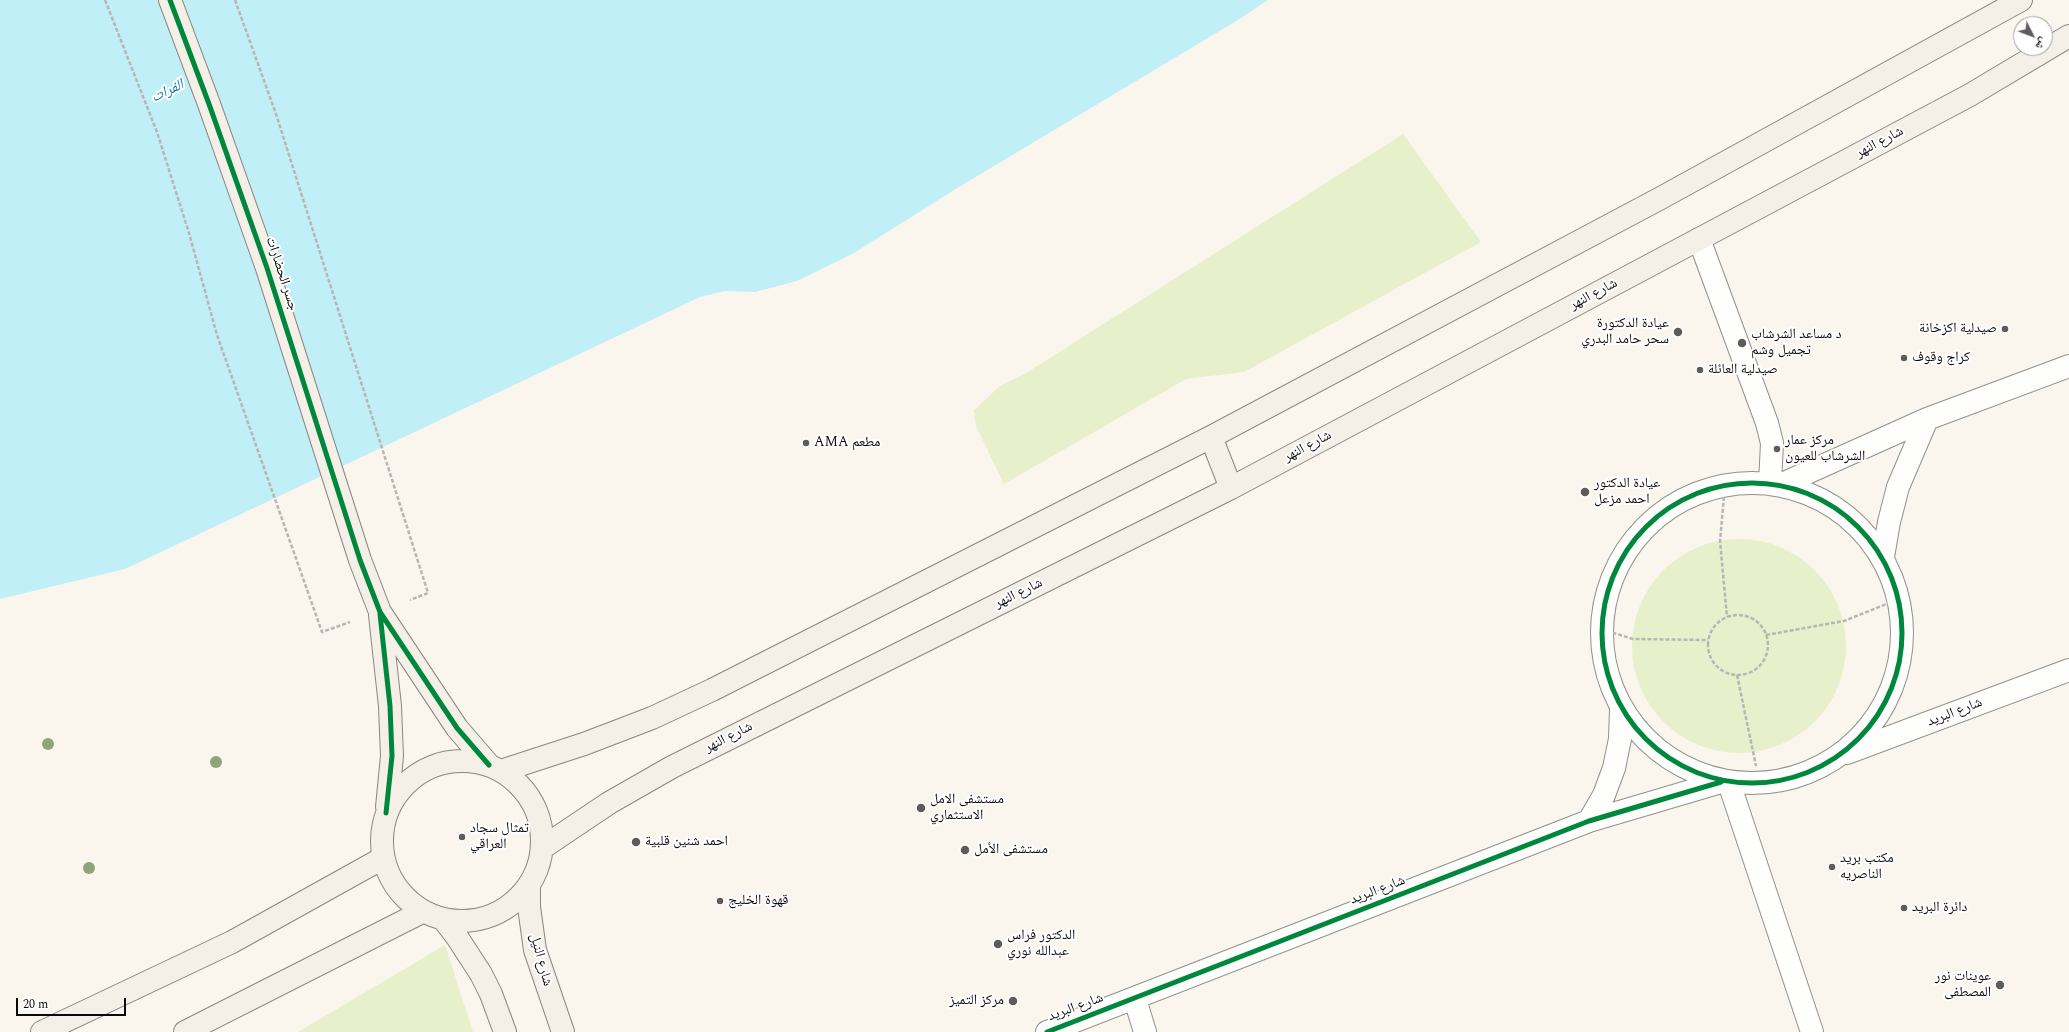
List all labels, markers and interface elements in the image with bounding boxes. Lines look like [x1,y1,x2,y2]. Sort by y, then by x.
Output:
north arrow [2013,16,2053,56]
text: ش [2031,34,2052,54]
water label: الفرات [149,77,187,107]
street label: شارع النهر [1853,123,1907,163]
street label: جسر الحضارات [261,235,301,313]
street label: شارع النهر [1567,275,1621,315]
place label: عيادة الدكتورة سحر حامد البدري [1581,316,1669,348]
place label: صيدلية اكزخانة [1919,321,1997,337]
marker: صيدلية اكزخانة [2000,324,2010,334]
marker: عيادة الدكتورة سحر حامد البدري [1672,326,1684,338]
place label: د مساعد الشرشاب تجميل وشم [1751,327,1842,360]
marker: د مساعد الشرشاب تجميل وشم [1736,337,1748,349]
place label: كراج وقوف [1912,350,1970,366]
marker: كراج وقوف [1899,353,1909,363]
place label: صيدلية العائلة [1708,362,1778,378]
marker: صيدلية العائلة [1695,365,1705,375]
street label: شارع النهر [1281,427,1335,467]
place label: مركز عمار الشرشاب للعيون [1785,433,1865,466]
place label: AMA مطعم [814,435,880,451]
marker: AMA مطعم [801,438,811,448]
marker: مركز عمار الشرشاب للعيون [1772,444,1782,454]
place label: عيادة الدكتور احمد مزعل [1594,476,1660,508]
marker: عيادة الدكتور احمد مزعل [1579,486,1591,498]
street label: شارع النهر [992,575,1046,613]
street label: شارع البريد [1925,695,1985,731]
street label: شارع النهر [702,719,756,757]
place label: مستشفى الامل الاستثماري [930,792,1004,824]
marker: مستشفى الامل الاستثماري [915,802,927,814]
place label: تمثال سجاد العراقي [470,821,529,854]
marker: تمثال سجاد العراقي [457,832,467,842]
place label: احمد شنين قلبية [645,834,728,850]
marker: احمد شنين قلبية [630,836,642,848]
place label: مستشفى الأمل [974,842,1048,858]
marker: مستشفى الأمل [959,844,971,856]
place label: مكتب بريد الناصريه [1840,851,1894,884]
marker: مكتب بريد الناصريه [1827,862,1837,872]
street label: شارع البريد [1348,873,1408,909]
place label: قهوة الخليج [728,893,788,909]
marker: قهوة الخليج [715,896,725,906]
place label: دائرة البريد [1912,900,1967,916]
marker: دائرة البريد [1899,903,1909,913]
place label: ﺍﻟﺪﻛﺘﻮﺭ ﻓﺮﺍﺱ ﻋﺒﺪﺍﻟﻠﻪ ﻧﻮﺭﻱ [1007,928,1075,960]
street label: شارع النيل [525,932,555,988]
marker: ﺍﻟﺪﻛﺘﻮﺭ ﻓﺮﺍﺱ ﻋﺒﺪﺍﻟﻠﻪ ﻧﻮﺭﻱ [992,938,1004,950]
place label: عوينات نور المصطفى [1935,969,1991,1002]
marker: عوينات نور المصطفى [1994,979,2006,991]
scale bar [18,990,128,1016]
street label: شارع البريد [1046,990,1106,1026]
place label: مركز التميز [949,993,1004,1009]
text: 20 m [23,995,48,1014]
marker: مركز التميز [1007,995,1019,1007]

